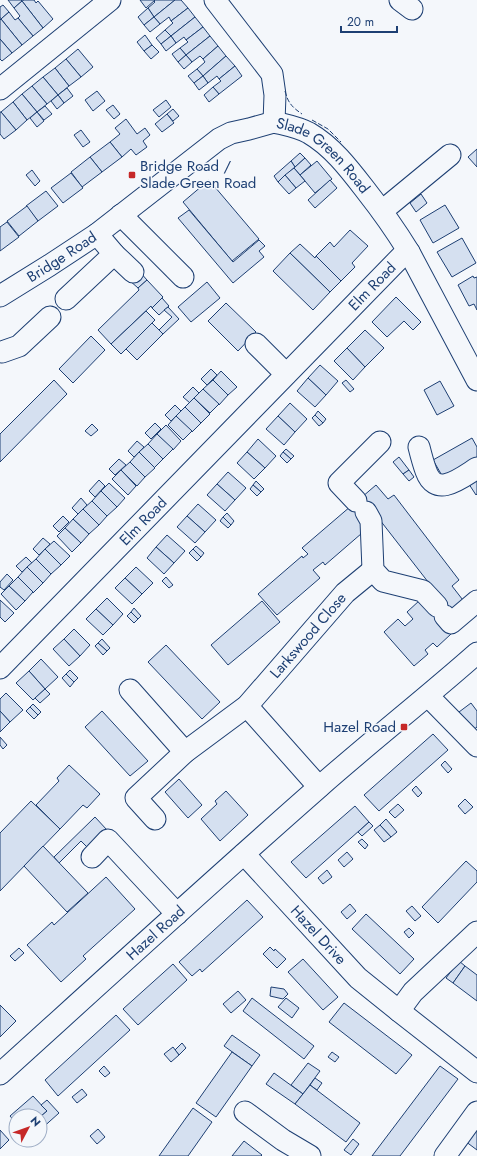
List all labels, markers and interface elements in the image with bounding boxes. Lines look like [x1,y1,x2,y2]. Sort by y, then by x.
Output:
scale bar [341,8,397,34]
text: 20 m [347,13,374,31]
street label: Slade Green Road [274,112,375,198]
place label: Bridge Road / Slade Green Road [140,155,256,194]
marker: Bridge Road / Slade Green Road [127,170,137,180]
street label: Bridge Road [23,226,101,288]
street label: Elm Road [343,257,401,316]
street label: Elm Road [114,492,172,551]
street label: Larkswood Close [265,588,352,683]
place label: Hazel Road [323,716,396,738]
marker: Hazel Road [399,722,409,732]
street label: Hazel Road [121,900,190,965]
street label: Hazel Drive [285,900,352,970]
north arrow [8,1108,48,1148]
text: N [27,1113,44,1130]

